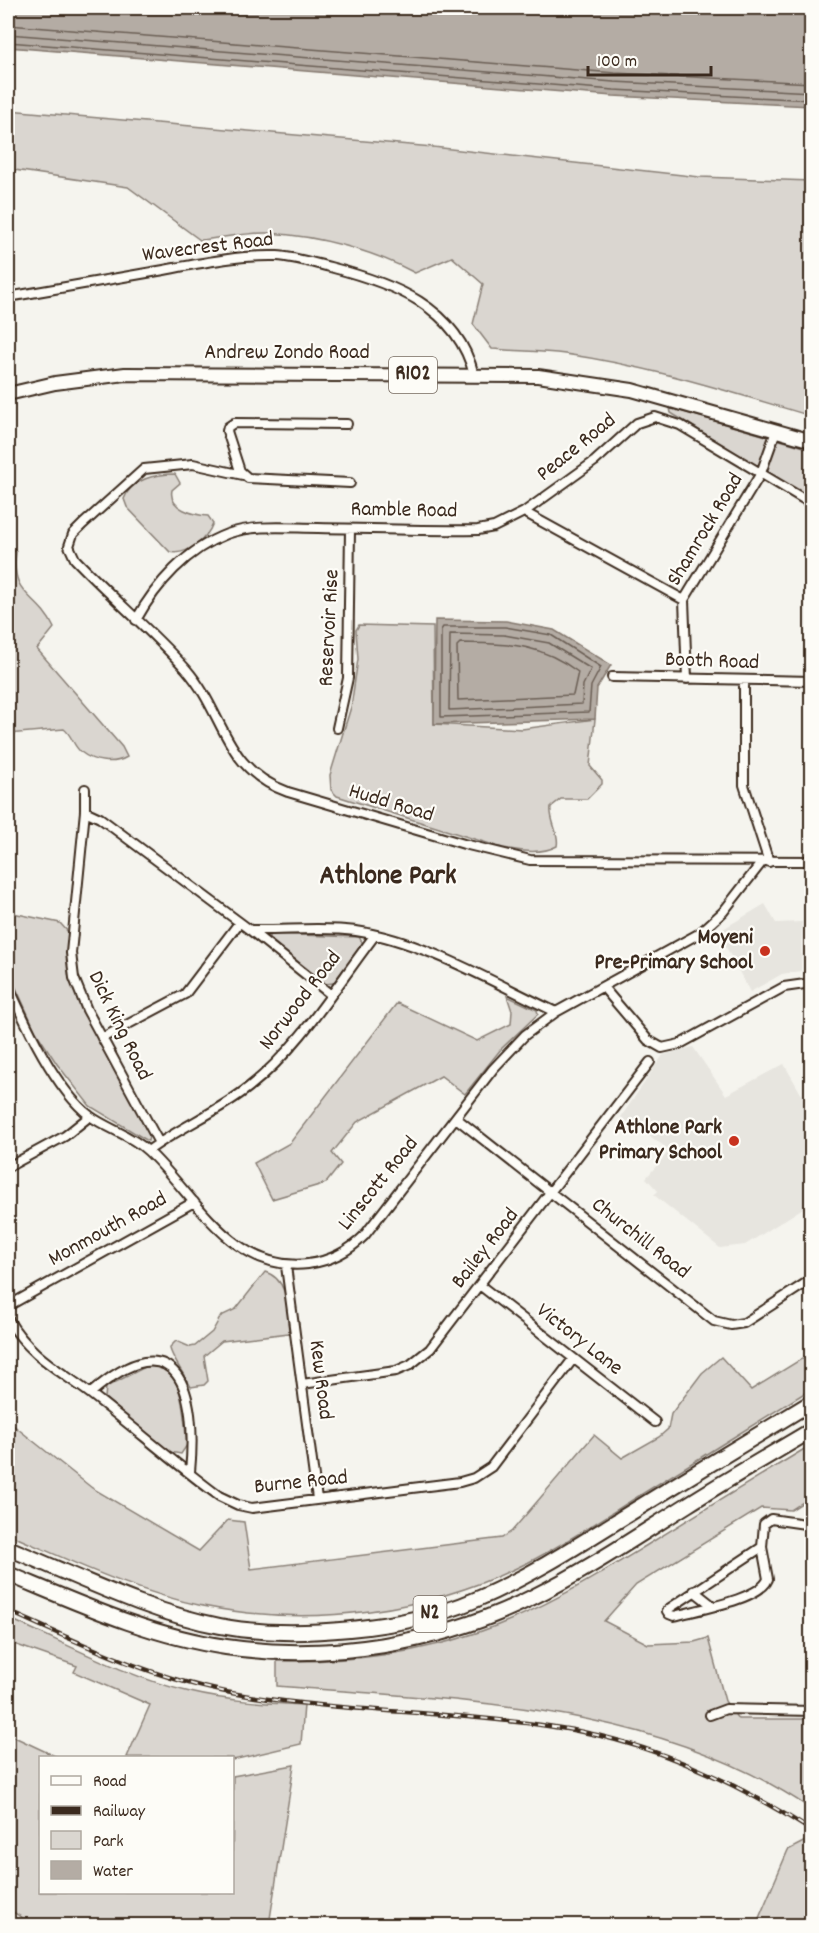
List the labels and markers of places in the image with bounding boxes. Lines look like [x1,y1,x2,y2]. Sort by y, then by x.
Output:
place label: Moyeni Pre-Primary School [594,923,754,979]
marker: Moyeni Pre-Primary School [758,944,772,958]
place label: Athlone Park Primary School [599,1113,723,1169]
marker: Athlone Park Primary School [727,1134,741,1148]

